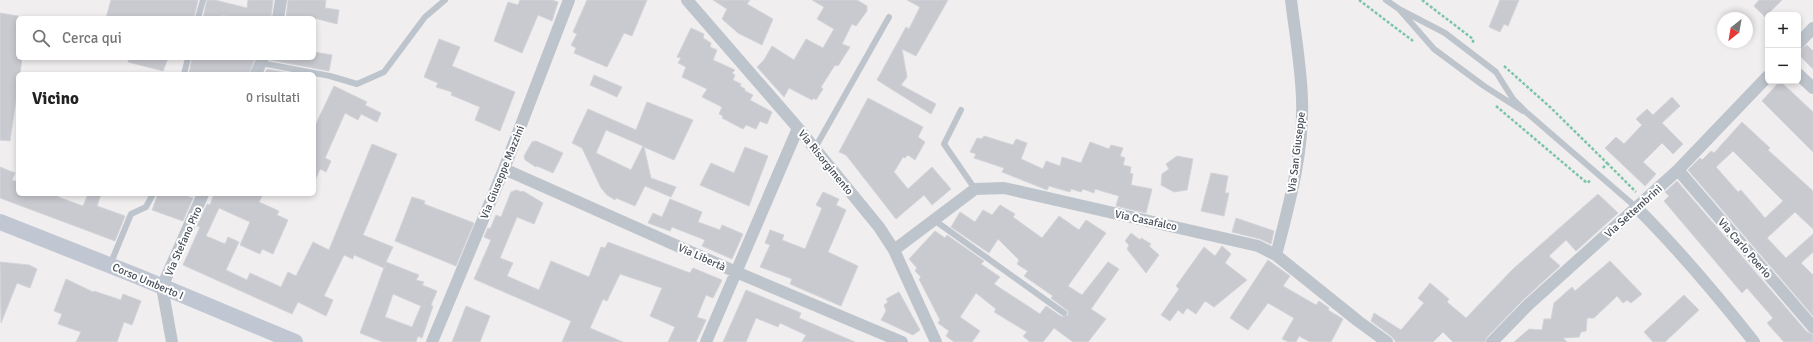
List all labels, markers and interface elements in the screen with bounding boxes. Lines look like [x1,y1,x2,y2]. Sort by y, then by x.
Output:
north arrow [1717,12,1753,48]
map controls [1765,12,1801,84]
button: + [1765,12,1801,48]
search box [16,16,316,60]
icon: search [30,27,52,49]
text: Cerca qui [62,29,122,47]
button: − [1765,48,1801,84]
text: Vicino [32,88,79,109]
text: 0 risultati [246,90,300,106]
street label: Via San Giuseppe [1285,111,1308,193]
street label: Via Giuseppe Mazzini [478,124,527,221]
street label: Via Risorgimento [795,127,856,198]
street label: Via Settembrini [1602,182,1665,241]
street label: Via Stefano Piro [162,204,205,278]
street label: Via Casafalco [1114,208,1178,233]
street label: Via Carlo Poerio [1715,216,1774,281]
street label: Via Libertà [676,241,728,274]
street label: Corso Umberto I [110,261,185,302]

